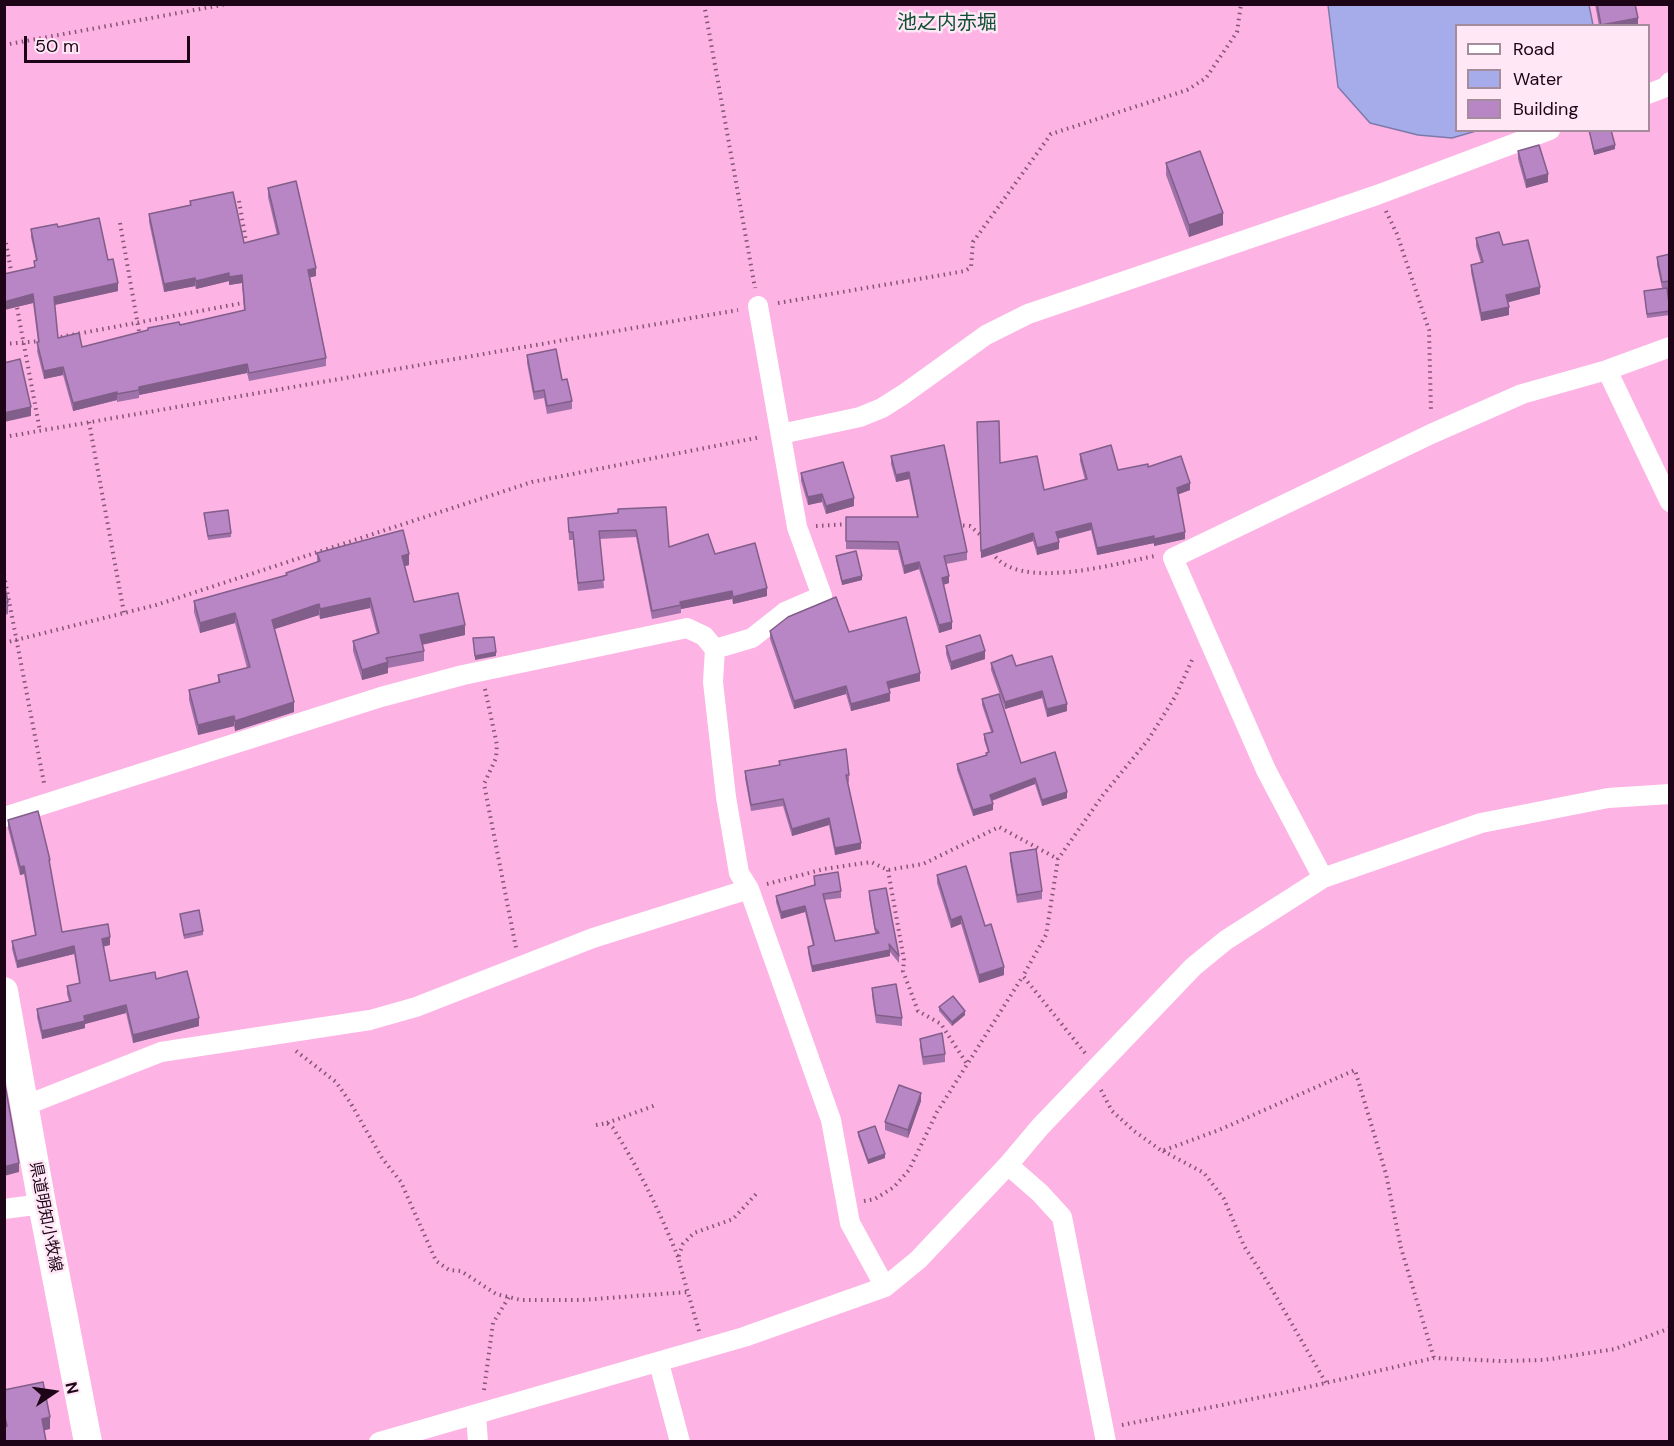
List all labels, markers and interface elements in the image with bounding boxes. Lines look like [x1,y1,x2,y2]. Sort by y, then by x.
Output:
district label: 池之内赤堀 [897,12,997,36]
scale bar [27,24,194,62]
legend [1455,24,1650,132]
text: 50 m [35,34,79,58]
text: Road [1513,37,1555,61]
text: Water [1513,67,1563,91]
text: Building [1513,97,1578,121]
street label: 県道明知小牧線 [25,1160,65,1274]
north arrow [24,1362,84,1422]
text: N [60,1380,84,1396]

